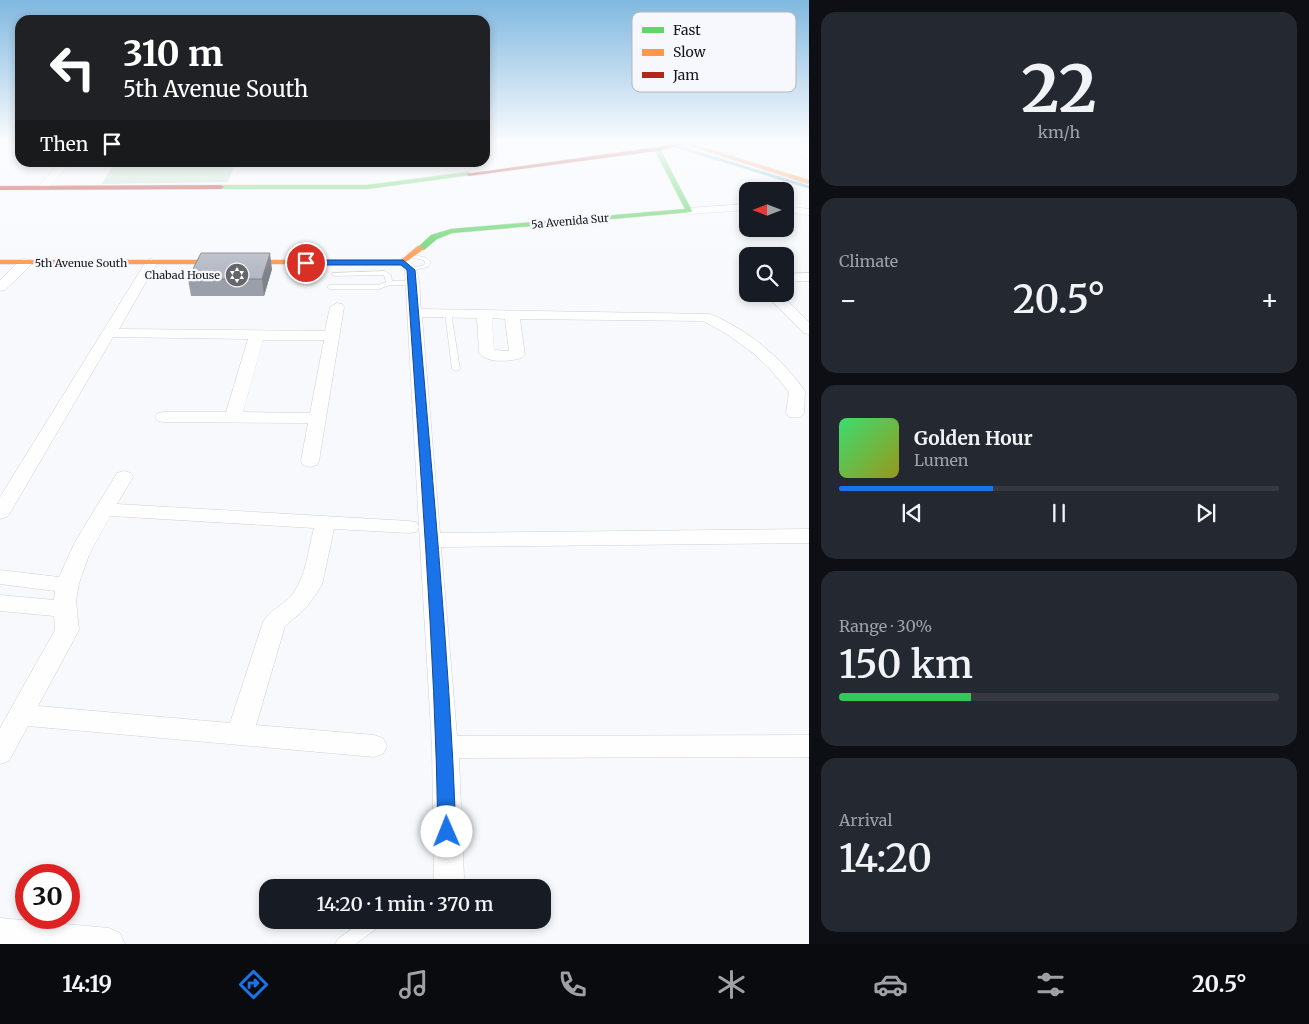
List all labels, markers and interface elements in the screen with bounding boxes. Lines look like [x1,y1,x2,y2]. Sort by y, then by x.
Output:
legend [632,12,796,92]
text: Fast [673,21,701,39]
text: 310 m [123,32,223,76]
icon: left [40,35,105,100]
text: Slow [673,43,706,61]
text: 22 [1021,48,1097,130]
text: Jam [672,66,699,84]
text: 5th Avenue South [123,75,308,103]
text: km/h [1038,122,1080,142]
icon: arrive [98,130,126,158]
text: Then [40,132,88,156]
north arrow [739,182,794,238]
map controls [739,182,794,302]
street label: 5a Avenida Sur [531,211,610,231]
pin [285,242,327,284]
button: search [739,247,794,302]
icon: arrive [292,249,320,277]
text: Climate [839,251,898,271]
street label: 5th Avenue South [35,256,128,270]
synagogue icon: Chabad House [224,262,250,288]
place label: Chabad House [145,268,220,282]
text: 20.5° [1013,276,1105,323]
text: − [839,282,858,318]
text: + [1260,282,1279,318]
text: Golden Hour [914,426,1033,450]
text: Lumen [914,450,968,470]
icon: previous [898,499,926,527]
icon: pause [1045,499,1073,527]
icon: next [1192,499,1220,527]
text: Range · 30% [839,616,932,636]
text: 150 km [839,641,973,688]
position arrow [420,805,472,857]
text: Arrival [839,810,892,830]
text: 14:20 [839,835,932,882]
speed limit sign: 30 [15,864,80,929]
text: 14:20 · 1 min · 370 m [316,892,494,916]
icon: directions [236,967,271,1002]
icon: music [396,967,431,1002]
icon: phone [555,967,590,1002]
icon: climate [714,967,749,1002]
icon: car [873,967,908,1002]
icon: filters [1033,967,1068,1002]
text: 14:19 [62,970,112,998]
text: 20.5° [1192,970,1247,998]

